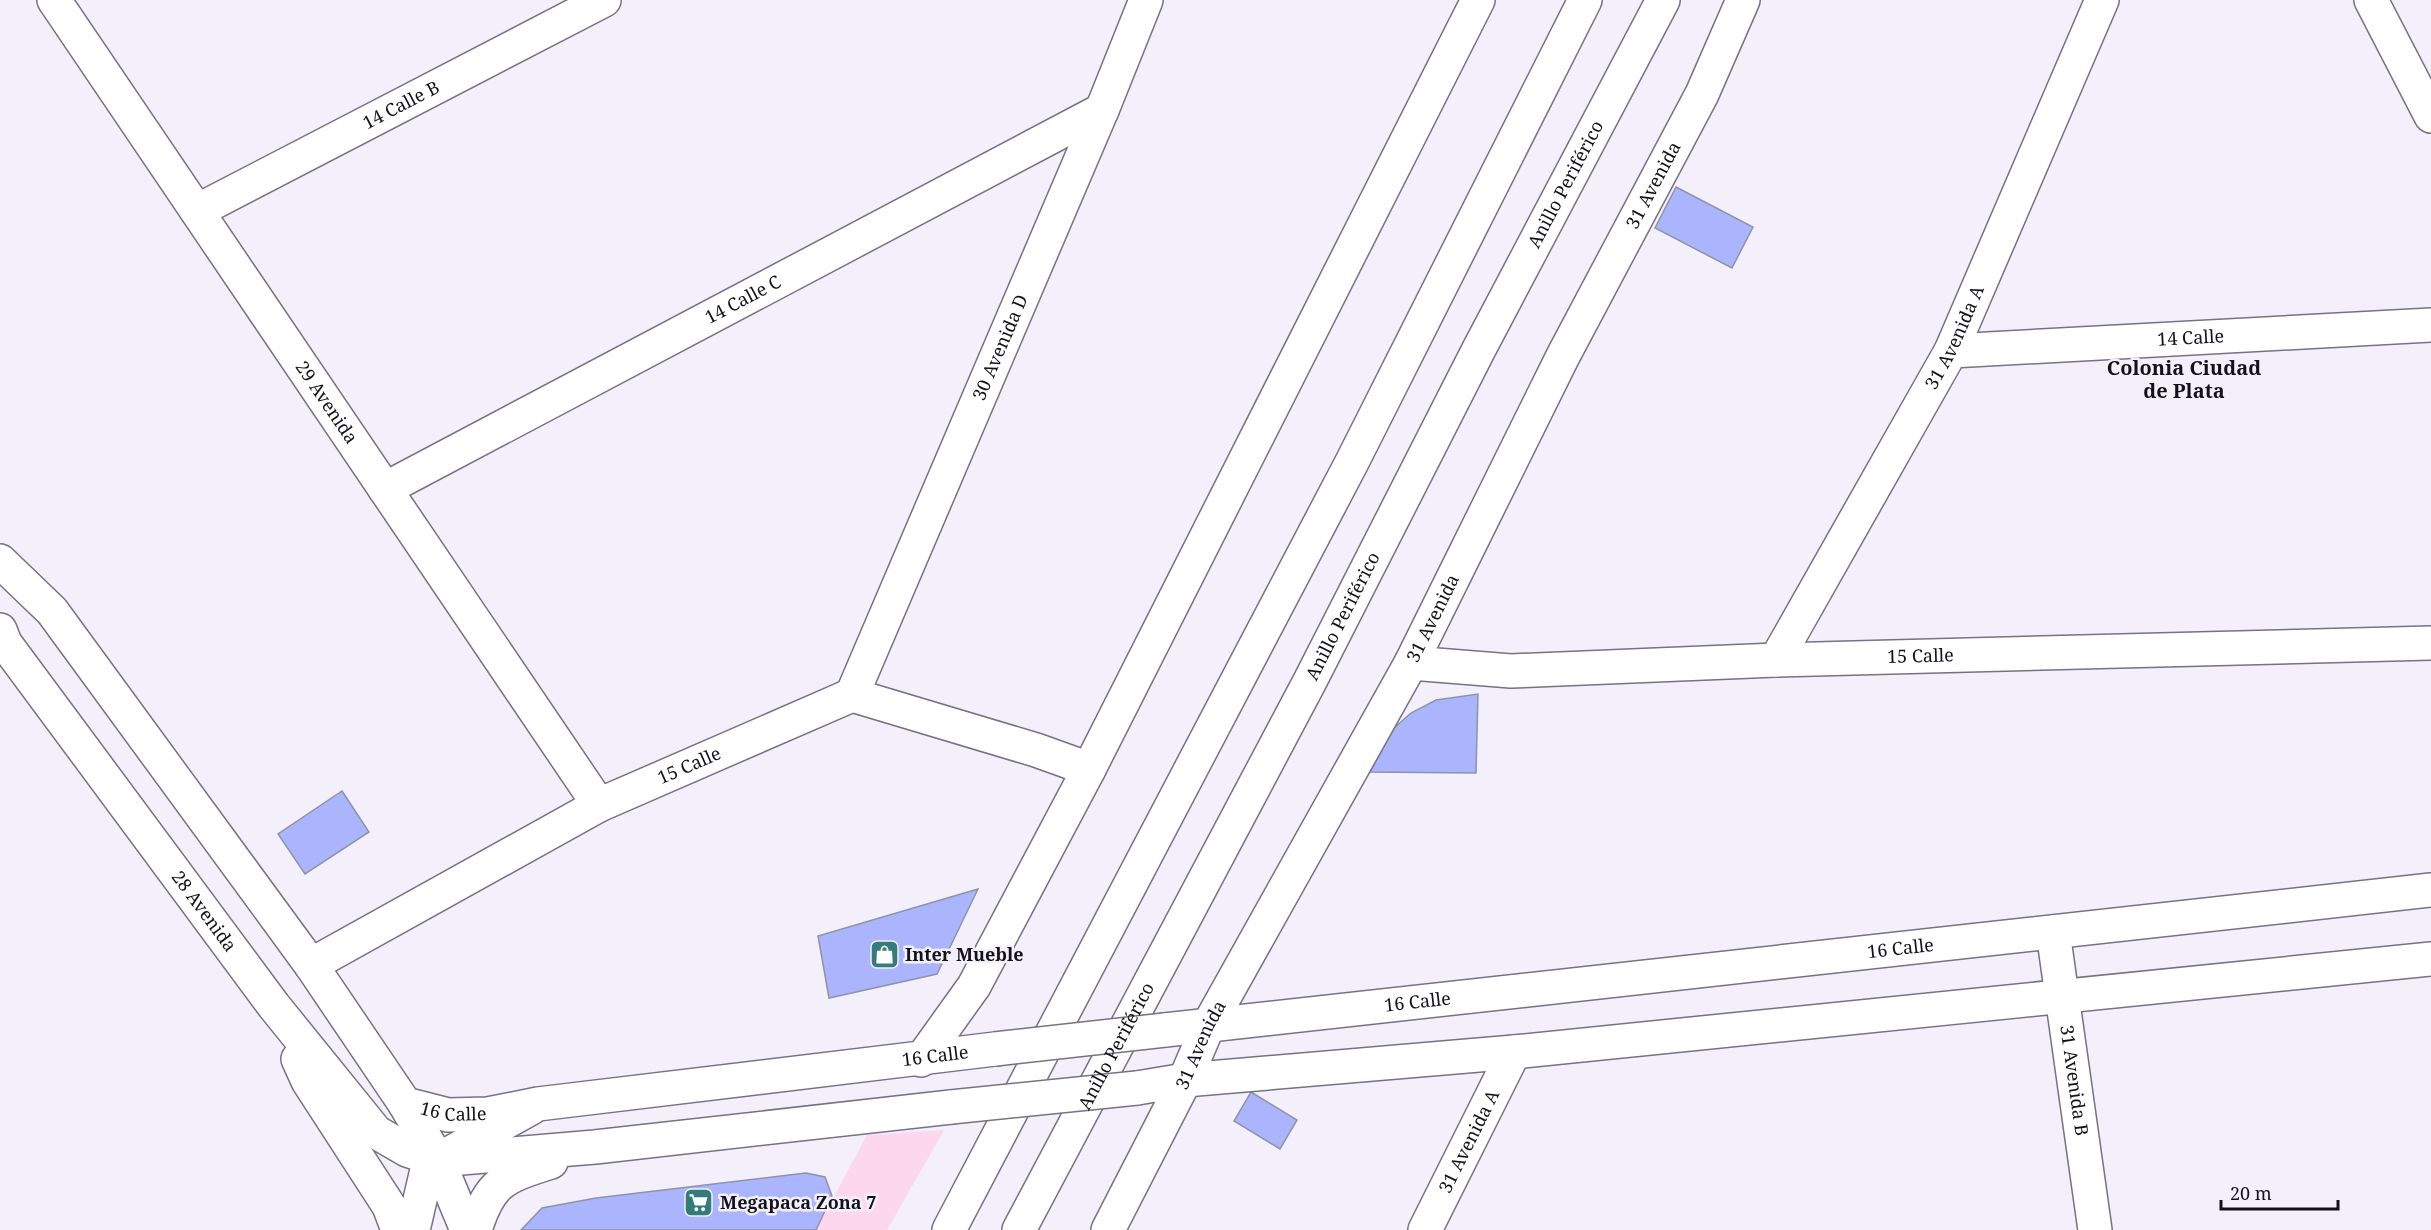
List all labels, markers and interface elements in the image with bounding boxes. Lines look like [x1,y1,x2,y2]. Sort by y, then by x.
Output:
street label: 14 Calle B [358,74,443,134]
street label: Anillo Periférico [1521,116,1608,252]
street label: 31 Avenida [1620,137,1686,232]
street label: 14 Calle C [700,269,785,329]
street label: 31 Avenida A [1919,281,1989,393]
street label: 30 Avenida D [966,290,1033,404]
street label: 14 Calle [2157,323,2225,351]
district label: Colonia Ciudad de Plata [2107,354,2261,404]
street label: 29 Avenida [291,356,364,448]
street label: Anillo Periférico [1299,548,1385,684]
street label: 31 Avenida [1400,570,1464,666]
street label: 15 Calle [1887,642,1954,668]
street label: 15 Calle [654,740,724,789]
street label: 28 Avenida [167,865,243,956]
street label: 16 Calle [1866,932,1935,963]
shop icon: Inter Mueble [868,939,900,971]
place label: Inter Mueble [905,942,1024,966]
street label: Anillo Periférico [1072,978,1159,1114]
street label: 16 Calle [1383,985,1452,1017]
street label: 31 Avenida [1169,996,1231,1093]
street label: 31 Avenida B [2055,1023,2095,1137]
street label: 16 Calle [900,1039,970,1071]
street label: 31 Avenida A [1432,1085,1504,1197]
street label: 16 Calle [418,1095,487,1126]
scale bar [2221,1173,2338,1211]
text: 20 m [2230,1181,2272,1205]
supermarket icon: Megapaca Zona 7 [683,1187,715,1219]
place label: Megapaca Zona 7 [720,1190,876,1214]

